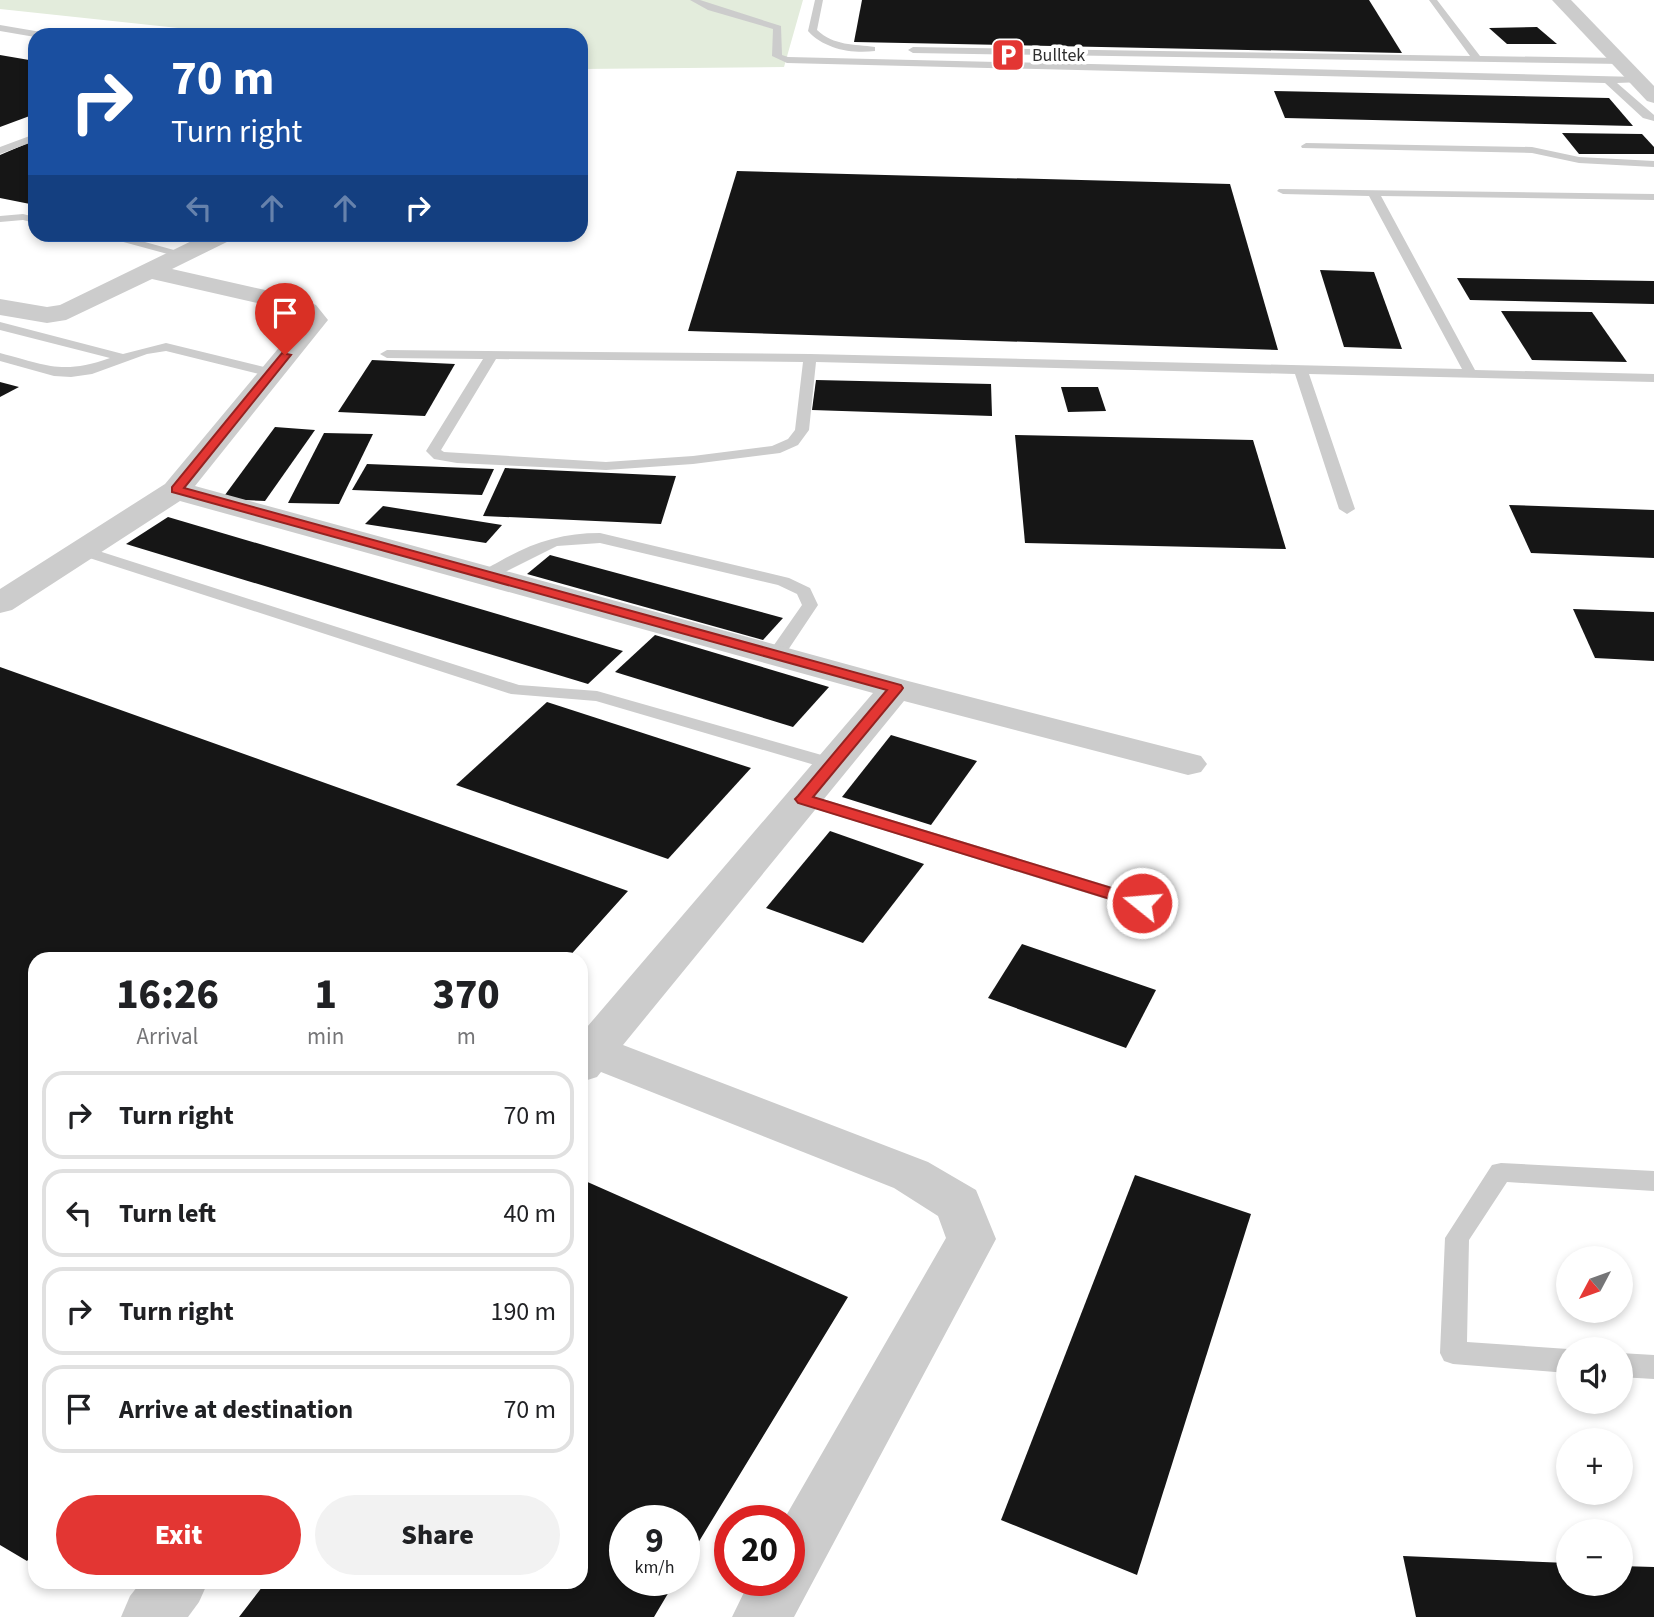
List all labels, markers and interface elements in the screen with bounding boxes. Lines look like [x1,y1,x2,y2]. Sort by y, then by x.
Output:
parking icon: Bulltek [989,36,1027,74]
place label: Bulltek [1032,43,1085,68]
text: 70 m [171,44,275,114]
icon: right [56,56,147,147]
text: Turn right [171,109,302,155]
icon: left [180,189,218,227]
icon: ahead [253,189,291,227]
icon: ahead [326,189,364,227]
icon: right [399,189,437,227]
pin [255,283,315,355]
icon: arrive [266,294,304,332]
position arrow [1105,866,1179,940]
text: 16:26 [116,965,219,1025]
text: 1 [314,965,337,1025]
text: 370 [433,965,500,1025]
text: Arrival [137,1020,198,1053]
text: min [307,1020,344,1053]
text: m [457,1020,476,1053]
icon: right [60,1096,98,1134]
text: Turn right [119,1097,234,1134]
text: 70 m [503,1097,556,1134]
icon: left [60,1194,98,1232]
text: Turn left [119,1195,216,1232]
text: 40 m [503,1195,556,1232]
north arrow [1556,1246,1633,1323]
map controls [1556,1246,1633,1596]
icon: right [60,1292,98,1330]
text: Turn right [119,1293,234,1330]
text: 190 m [490,1293,556,1330]
button: sound [1556,1337,1633,1414]
icon: arrive [60,1390,98,1428]
text: Arrive at destination [119,1391,353,1428]
text: 70 m [503,1391,556,1428]
button: + [1556,1428,1633,1505]
button: Exit [56,1495,301,1575]
button: Share [315,1495,560,1575]
speed limit sign: 20 [714,1505,805,1596]
text: 9 [645,1516,664,1566]
button: − [1556,1519,1633,1596]
text: km/h [635,1555,674,1580]

